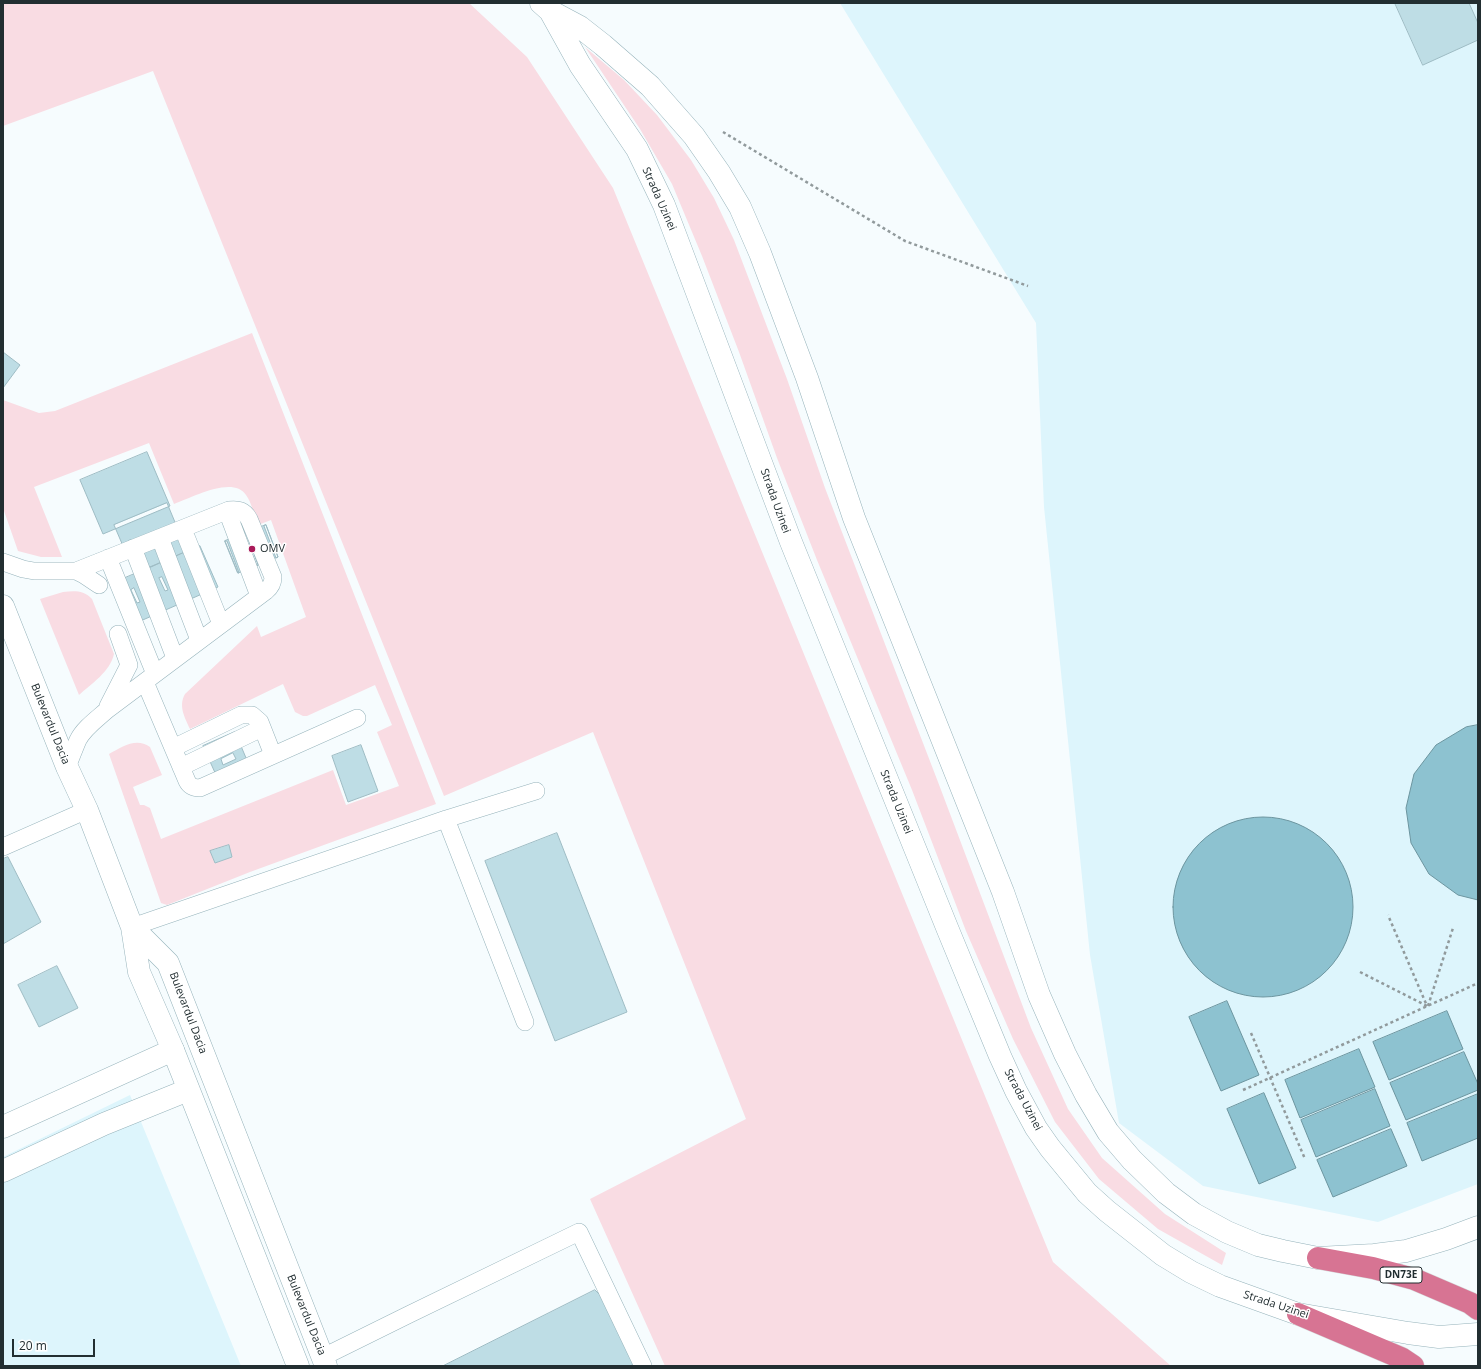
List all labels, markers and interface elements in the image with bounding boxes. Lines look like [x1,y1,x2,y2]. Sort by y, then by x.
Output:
street label: Strada Uzinei [639,165,679,233]
street label: Strada Uzinei [757,467,793,535]
place label: OMV [260,542,285,556]
marker: OMV [247,544,257,554]
street label: Bulevardul Dacia [28,682,72,766]
street label: Strada Uzinei [877,768,915,836]
street label: Bulevardul Dacia [166,970,210,1056]
street label: Strada Uzinei [1001,1067,1045,1133]
road number: DN73E [1380,1267,1422,1283]
street label: Bulevardul Dacia [284,1273,328,1357]
street label: Strada Uzinei [1242,1288,1310,1322]
scale bar [14,1331,97,1357]
text: 20 m [19,1337,47,1354]

